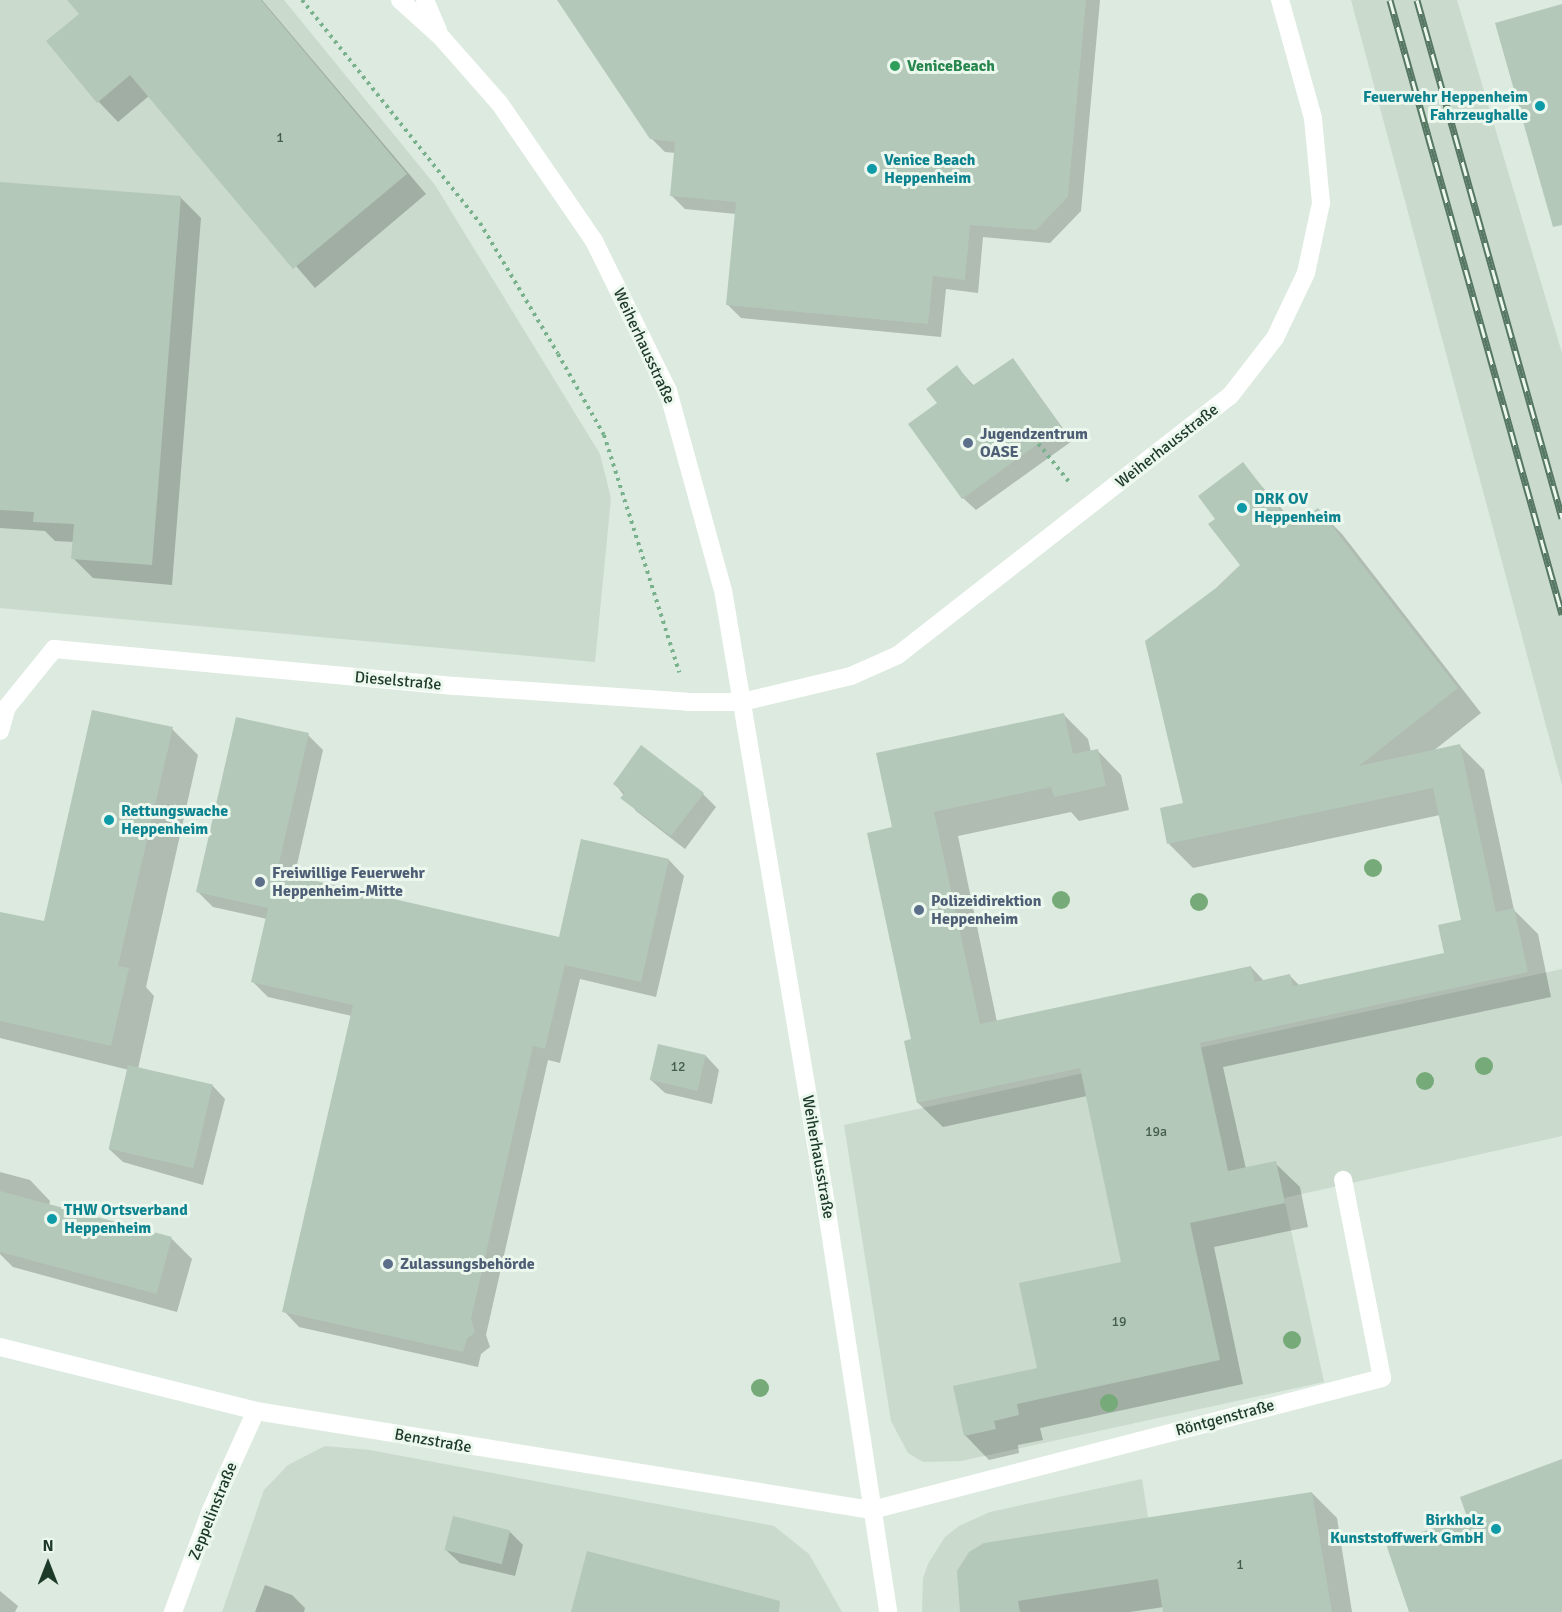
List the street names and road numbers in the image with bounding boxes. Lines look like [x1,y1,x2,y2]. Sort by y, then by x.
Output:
street label: Weiherhausstraße [609,285,679,407]
street label: Weiherhausstraße [1112,400,1222,492]
street label: Dieselstraße [354,668,442,694]
street label: Weiherhausstraße [798,1094,838,1220]
street label: Röntgenstraße [1173,1396,1277,1440]
street label: Benzstraße [393,1425,473,1457]
street label: Zeppelinstraße [185,1459,241,1563]

